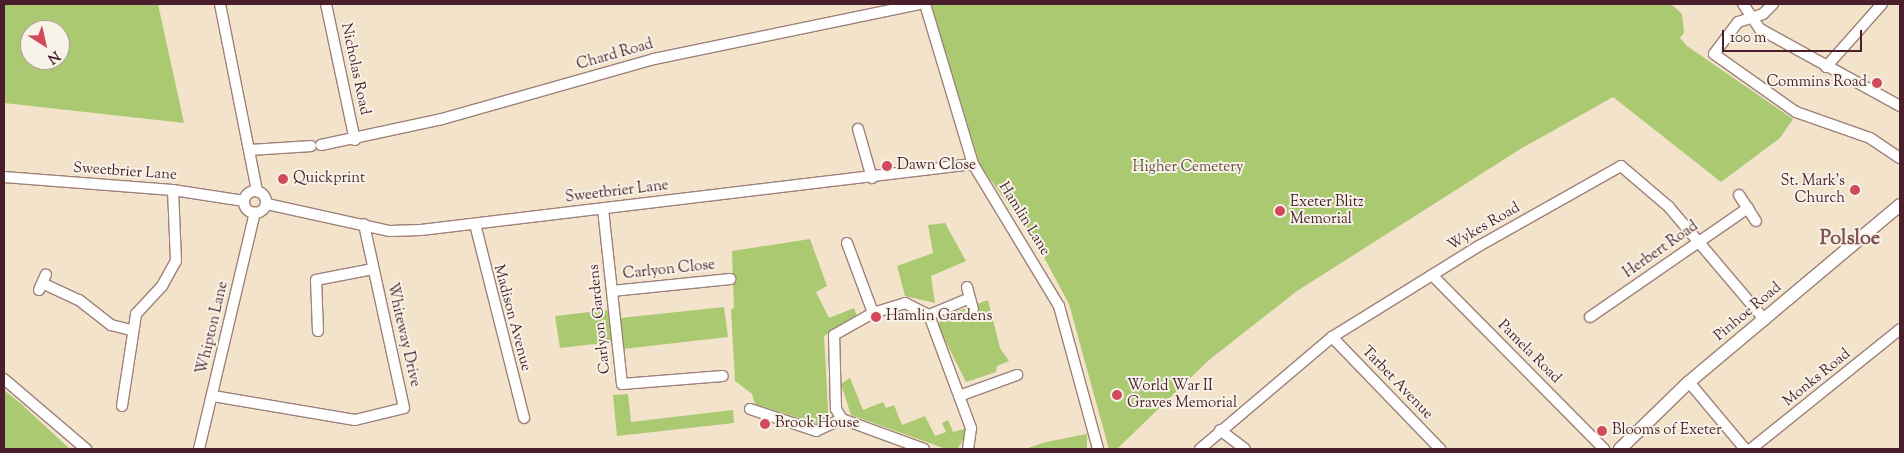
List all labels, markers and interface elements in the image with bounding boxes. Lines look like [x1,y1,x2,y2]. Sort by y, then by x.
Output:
north arrow [20,20,70,70]
scale bar [1724,20,1864,52]
street label: Nicholas Road [336,21,374,117]
text: 100 m [1730,28,1766,49]
street label: Chard Road [575,36,655,74]
text: N [43,45,63,68]
place label: Commins Road [1766,74,1867,92]
marker: Commins Road [1871,77,1883,89]
place label: Dawn Close [897,157,976,175]
street label: Sweetbrier Lane [72,159,178,185]
park label: Higher Cemetery [1133,159,1243,177]
marker: Dawn Close [881,160,893,172]
place label: Quickprint [293,170,365,188]
place label: St. Mark's Church [1781,172,1845,207]
marker: Quickprint [277,173,289,185]
street label: Sweetbrier Lane [564,177,670,207]
street label: Hamlin Lane [994,179,1054,259]
marker: St. Mark's Church [1849,184,1861,196]
place label: Exeter Blitz Memorial [1290,193,1364,228]
street label: Wykes Road [1444,199,1524,255]
marker: Exeter Blitz Memorial [1274,205,1286,217]
street label: Herbert Road [1620,218,1702,282]
district label: Polsloe [1820,227,1880,251]
street label: Carlyon Close [622,256,716,284]
street label: Madison Avenue [489,263,535,373]
street label: Carlyon Gardens [585,263,615,375]
street label: Pinhoe Road [1711,279,1785,345]
street label: Whipton Lane [194,280,232,376]
street label: Whiteway Drive [382,281,424,389]
place label: Hamlin Gardens [886,308,992,326]
marker: Hamlin Gardens [870,311,882,323]
street label: Pamela Road [1494,317,1564,387]
street label: Tarbet Avenue [1358,343,1436,423]
street label: Monks Road [1780,345,1854,411]
place label: World War II Graves Memorial [1127,377,1237,412]
marker: World War II Graves Memorial [1111,389,1123,401]
place label: Brook House [775,415,859,433]
marker: Brook House [759,418,771,430]
place label: Blooms of Exeter [1612,422,1722,440]
marker: Blooms of Exeter [1596,425,1608,437]

